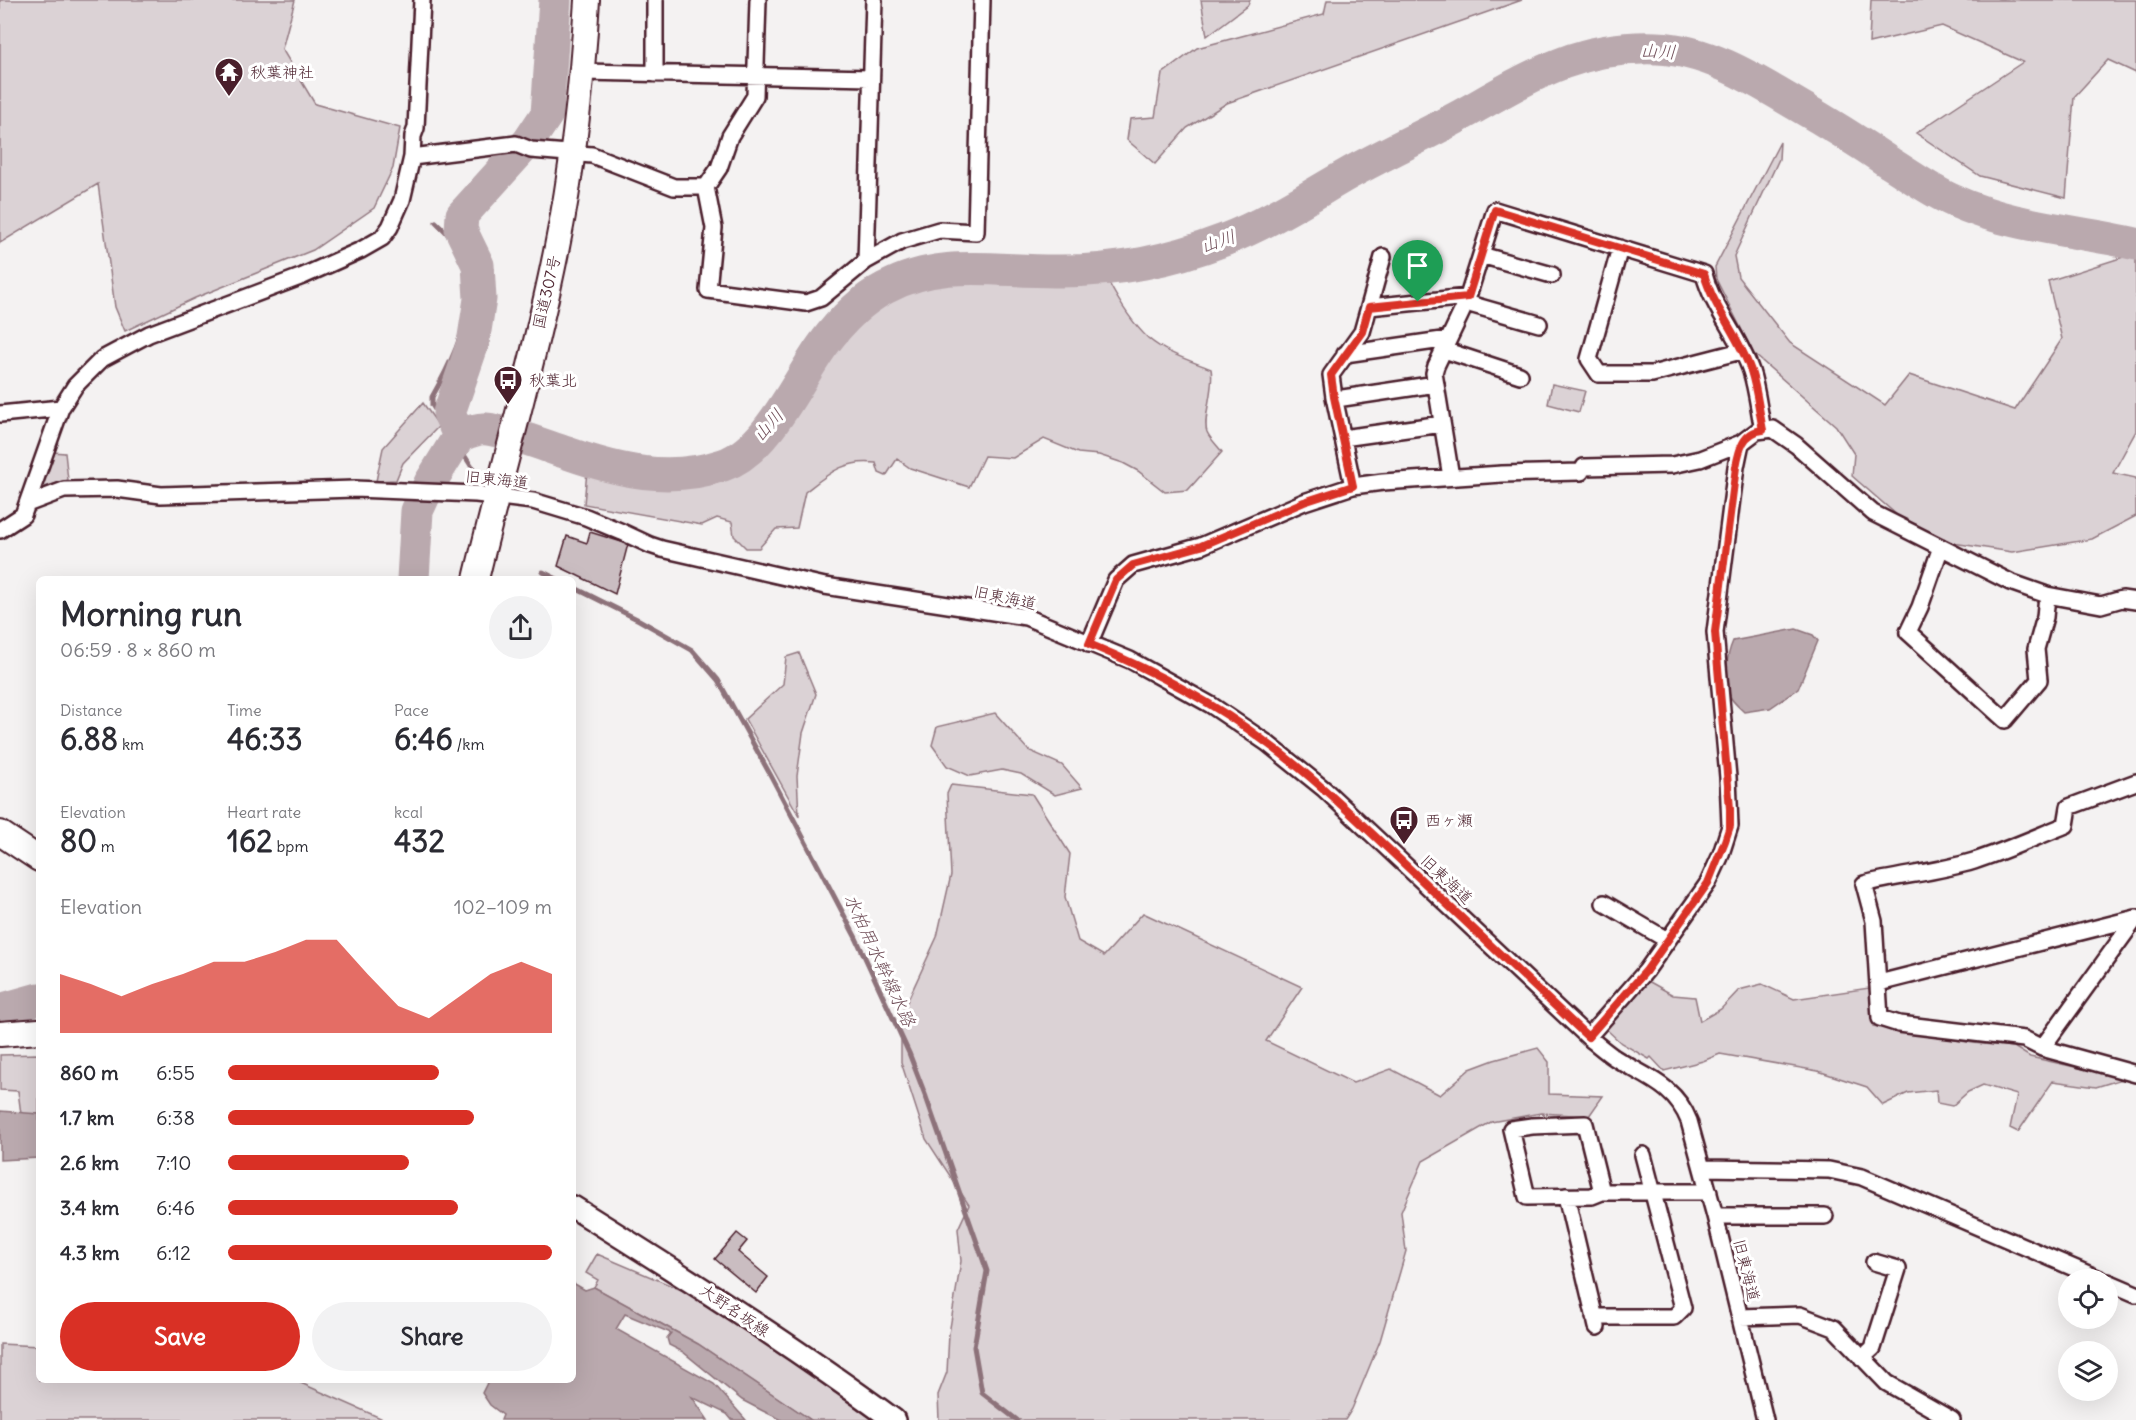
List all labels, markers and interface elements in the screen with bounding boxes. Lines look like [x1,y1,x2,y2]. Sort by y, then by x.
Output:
water label: 山川 [1639,39,1677,63]
temple icon: 秋葉神社 [213,56,245,98]
place label: 秋葉神社 [250,62,314,82]
water label: 山川 [1197,224,1239,258]
pin [1392,240,1443,302]
icon: arrive [1401,249,1434,282]
street label: 国道307号 [528,253,564,331]
bus stop icon: 秋葉北 [492,364,524,406]
place label: 秋葉北 [529,370,577,390]
water label: 山川 [747,404,789,446]
street label: 旧東海道 [464,466,530,492]
street label: 旧東海道 [972,581,1038,613]
text: Morning run [60,593,242,635]
button: share [489,596,552,659]
text: 06:59 · 8 × 860 m [60,637,216,662]
text: Distance [60,700,122,720]
text: Time [227,700,262,720]
text: Pace [394,700,429,720]
text: 6.88 [60,720,118,758]
text: 46:33 [227,720,303,758]
text: 6:46 [394,720,453,758]
text: km [118,734,144,754]
text: /km [453,734,485,754]
text: Elevation [60,802,126,822]
text: Heart rate [227,802,301,822]
text: kcal [394,802,423,822]
bus stop icon: 西ヶ瀬 [1388,804,1420,846]
place label: 西ヶ瀬 [1425,810,1473,830]
text: 80 [60,822,97,860]
text: 162 [227,822,273,860]
text: 432 [394,822,445,860]
text: m [97,836,115,856]
text: bpm [273,836,308,856]
street label: 旧東海道 [1417,850,1477,908]
water label: 水柏用水幹線水路 [839,890,921,1031]
text: Elevation [60,894,142,919]
text: 102–109 m [454,894,552,919]
text: 860 m [60,1060,119,1085]
text: 6:55 [156,1060,195,1085]
text: 1.7 km [60,1105,114,1130]
text: 6:38 [156,1105,195,1130]
text: 2.6 km [60,1150,119,1175]
text: 7:10 [156,1150,191,1175]
text: 3.4 km [60,1195,119,1220]
text: 6:46 [156,1195,195,1220]
street label: 旧東海道 [1730,1237,1764,1303]
text: 4.3 km [60,1240,120,1265]
text: 6:12 [156,1240,191,1265]
map controls [2058,1269,2118,1401]
button: locate [2058,1269,2118,1329]
street label: 大野名坂線 [696,1279,774,1341]
button: Save [60,1302,300,1371]
button: Share [312,1302,552,1371]
button: layers [2058,1341,2118,1401]

